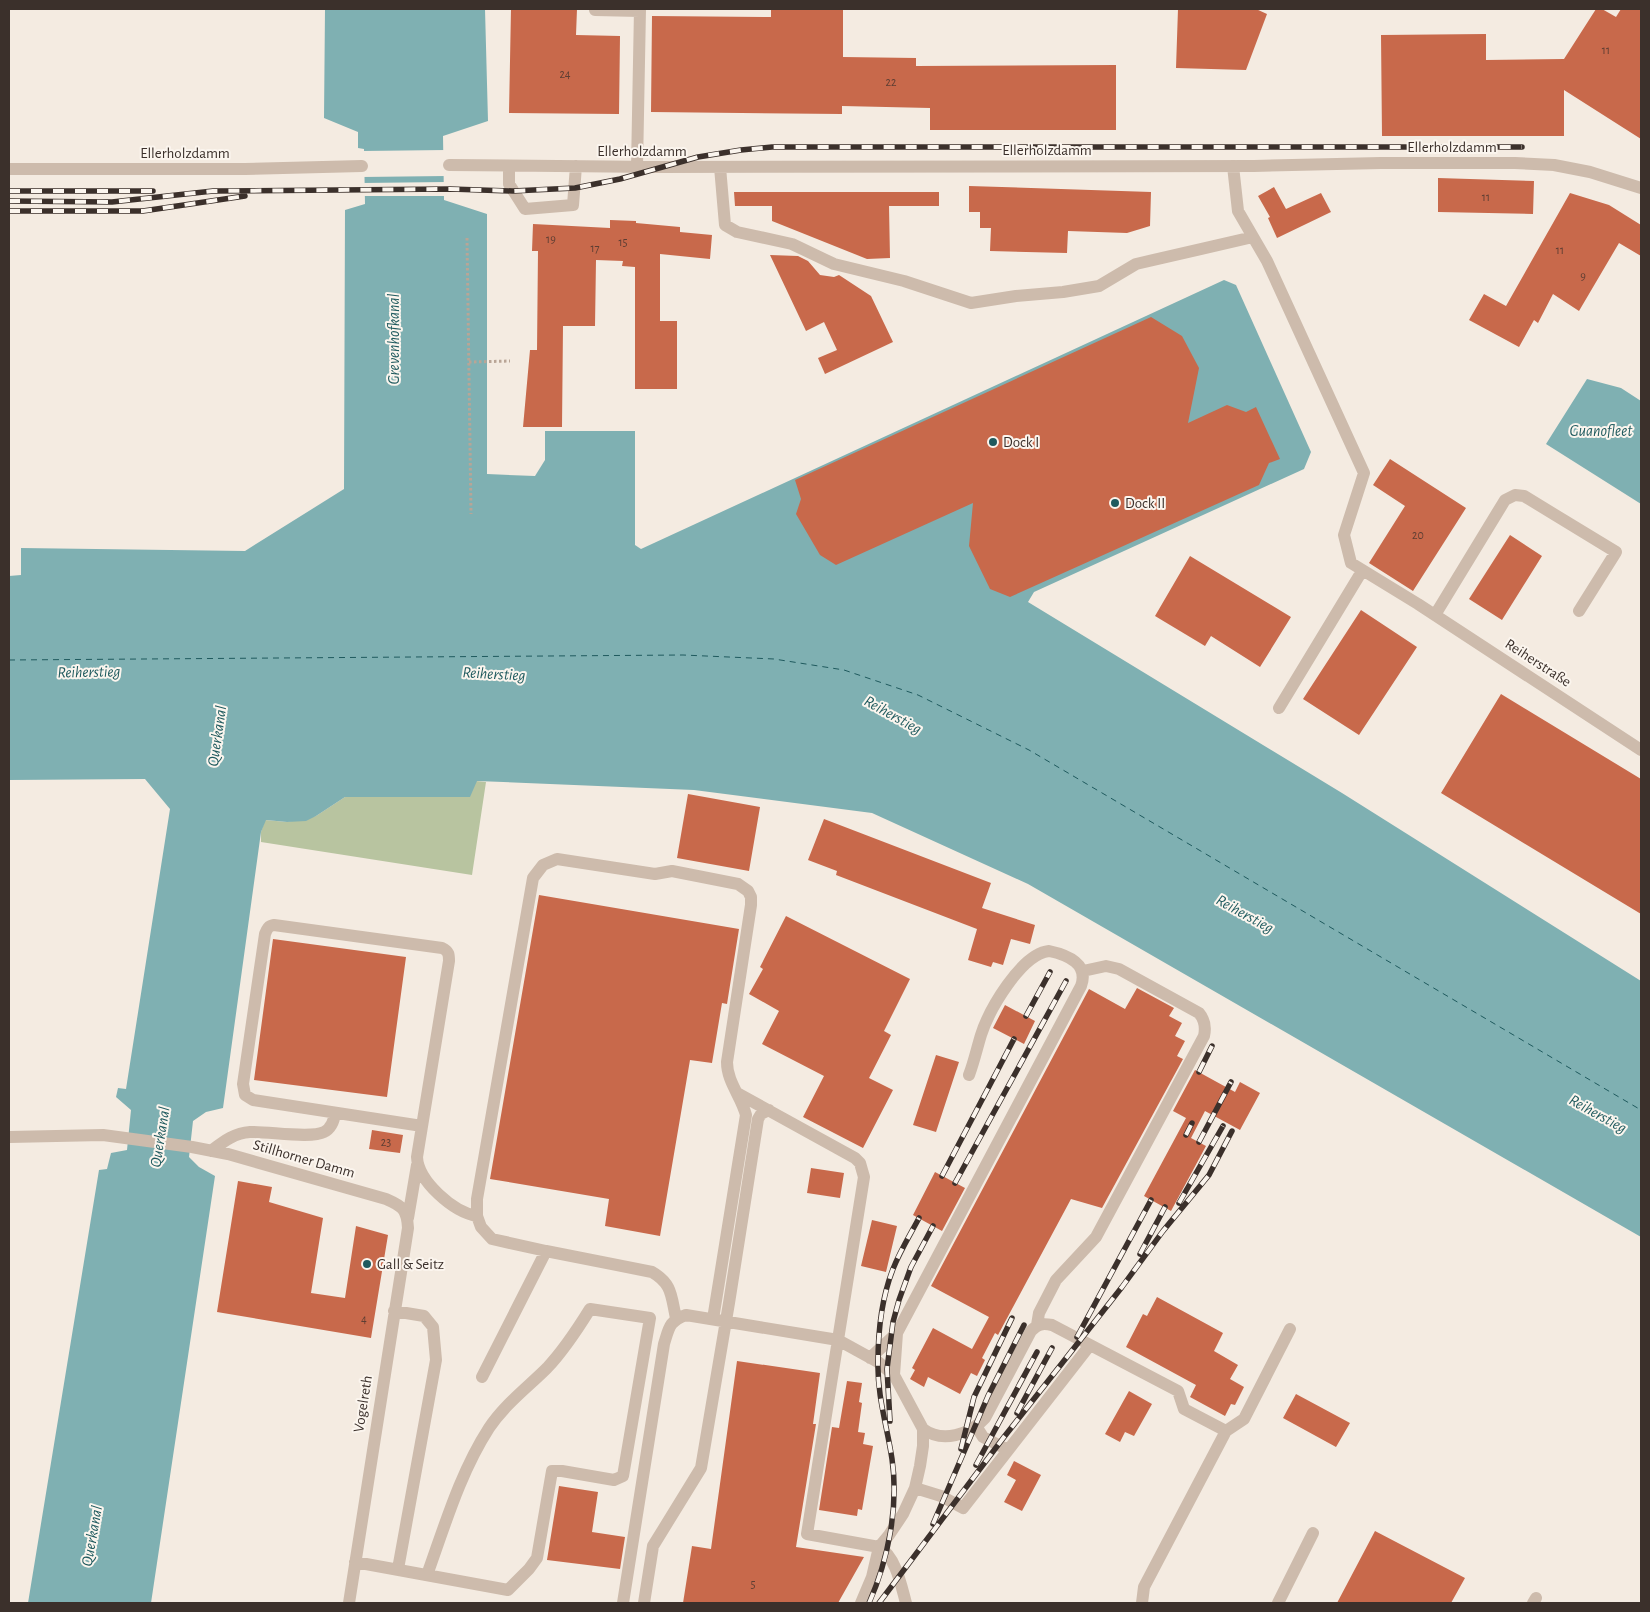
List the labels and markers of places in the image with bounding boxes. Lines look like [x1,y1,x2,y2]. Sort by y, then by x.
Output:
place label: Dock I [1003,435,1039,450]
marker: Dock I [987,436,999,448]
place label: Dock II [1125,496,1165,511]
marker: Dock II [1109,497,1121,509]
place label: Gall & Seitz [377,1257,444,1272]
marker: Gall & Seitz [361,1258,373,1270]

